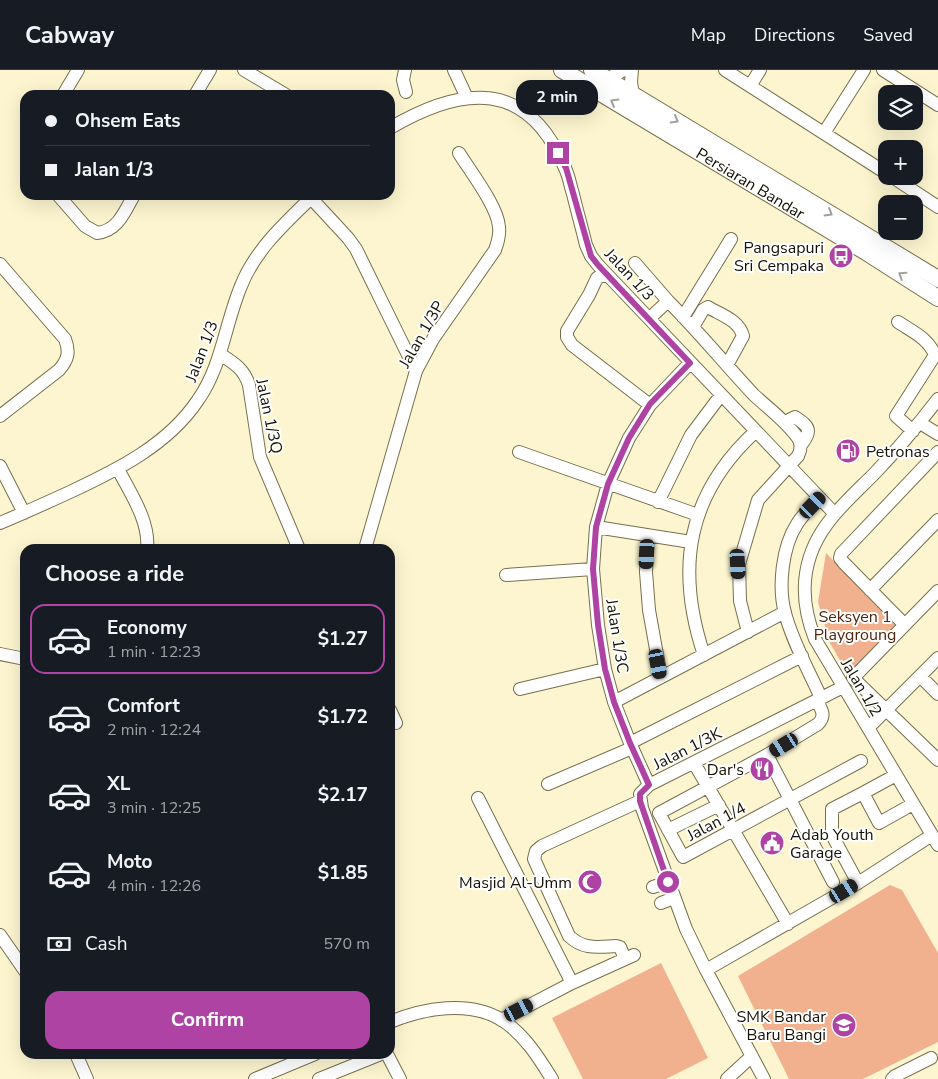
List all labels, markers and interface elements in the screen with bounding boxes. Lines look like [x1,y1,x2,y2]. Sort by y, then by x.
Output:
text: Cabway [25,19,114,51]
text: Map [691,23,726,47]
text: Directions [754,23,835,47]
text: Saved [863,23,913,47]
callout: 2 min [517,81,599,116]
map controls [878,85,923,240]
button: layers [878,85,923,130]
text: 2 min [536,86,578,108]
one-way arrow [611,98,620,108]
text: Ohsem Eats [75,108,181,134]
one-way arrow [669,113,678,123]
button: + [878,140,923,185]
route end [547,142,569,164]
street label: Persiaran Bandar [692,143,809,225]
text: Jalan 1/3 [75,157,154,183]
button: − [878,195,923,240]
one-way arrow [823,206,832,216]
place label: Pangsapuri Sri Cempaka [734,237,824,277]
street label: Jalan 1/3 [599,243,659,306]
bus stop icon: Pangsapuri Sri Cempaka [828,243,854,269]
one-way arrow [899,272,908,282]
street label: Jalan 1/3P [393,297,450,373]
street label: Jalan 1/3 [180,318,224,386]
street label: Jalan 1/3Q [250,376,288,456]
fuel station icon: Petronas [835,438,861,464]
place label: Petronas [866,441,930,463]
car [797,489,828,521]
car [638,539,655,569]
car [729,549,746,579]
text: Choose a ride [45,559,184,589]
street label: Jalan 1/3C [600,597,634,675]
park label: Seksyen 1 Playgroung [814,606,896,646]
text: Economy [107,615,187,641]
icon: car [47,617,92,662]
text: $1.27 [318,626,368,652]
text: 1 min · 12:23 [107,641,201,663]
car [647,648,668,680]
street label: Jalan 1/2 [835,654,887,721]
text: Comfort [107,693,180,719]
icon: car [47,695,92,740]
text: $1.72 [318,704,368,730]
text: 2 min · 12:24 [107,719,201,741]
street label: Jalan 1/3K [649,722,726,776]
car [767,731,800,759]
restaurant icon: Dar's [749,756,775,782]
place label: Dar's [707,759,744,781]
text: XL [107,771,130,797]
icon: car [47,773,92,818]
text: $2.17 [318,782,368,808]
text: 3 min · 12:25 [107,797,201,819]
street label: Jalan 1/4 [682,797,750,847]
place label: Adab Youth Garage [790,824,874,864]
public building icon: Adab Youth Garage [759,830,785,856]
text: Moto [107,849,153,875]
icon: car [47,851,92,896]
text: $1.85 [318,860,368,886]
mosque icon: Masjid Al-Umm [577,869,603,895]
route start [657,871,679,893]
place label: Masjid Al-Umm [459,872,572,894]
text: 4 min · 12:26 [107,875,201,897]
car [827,877,860,905]
icon: cash [45,930,73,958]
text: Cash [85,931,127,957]
text: 570 m [323,933,370,955]
button: Confirm [45,991,370,1049]
car [502,997,535,1023]
place label: SMK Bandar Baru Bangi [736,1006,826,1046]
school or university icon: SMK Bandar Baru Bangi [831,1012,857,1038]

